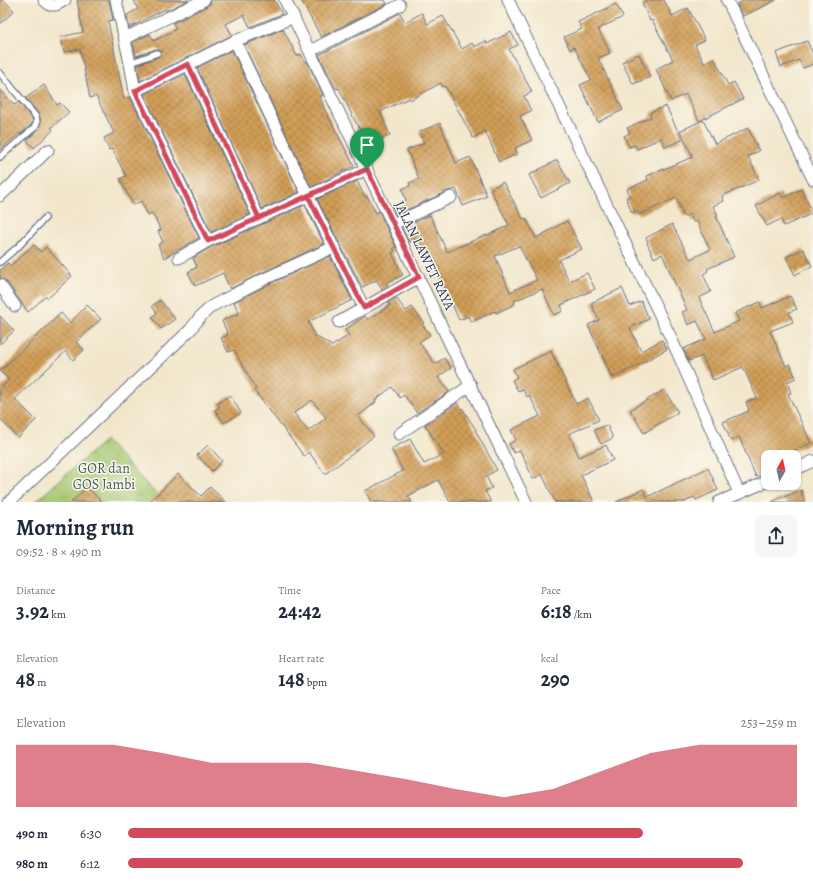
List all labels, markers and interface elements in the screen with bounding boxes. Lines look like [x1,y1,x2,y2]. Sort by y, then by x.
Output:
pin [350,128,384,169]
icon: arrive [356,134,378,156]
street label: JALAN LAWET RAYA [390,197,460,314]
north arrow [761,450,801,490]
map controls [761,450,801,490]
park label: GOR dan GOS Jambi [73,459,135,494]
text: Morning run [16,513,134,543]
button: share [755,515,797,557]
text: 09:52 · 8 × 490 m [16,543,102,560]
text: Distance [16,583,55,598]
text: Time [278,583,301,598]
text: Pace [541,583,561,598]
text: 3.92 [16,598,49,625]
text: 24:42 [278,598,321,625]
text: 6:18 [541,598,572,625]
text: km [49,607,66,622]
text: /km [572,607,592,622]
text: Elevation [16,651,58,666]
text: Heart rate [278,651,324,666]
text: kcal [541,651,558,666]
text: 48 [16,666,35,693]
text: 148 [278,666,305,693]
text: 290 [541,666,570,693]
text: m [35,675,46,690]
text: bpm [305,675,327,690]
text: Elevation [16,714,66,731]
text: 253–259 m [741,714,797,731]
text: 490 m [16,825,48,842]
text: 6:30 [80,825,101,842]
text: 980 m [16,855,48,872]
text: 6:12 [80,855,100,872]

